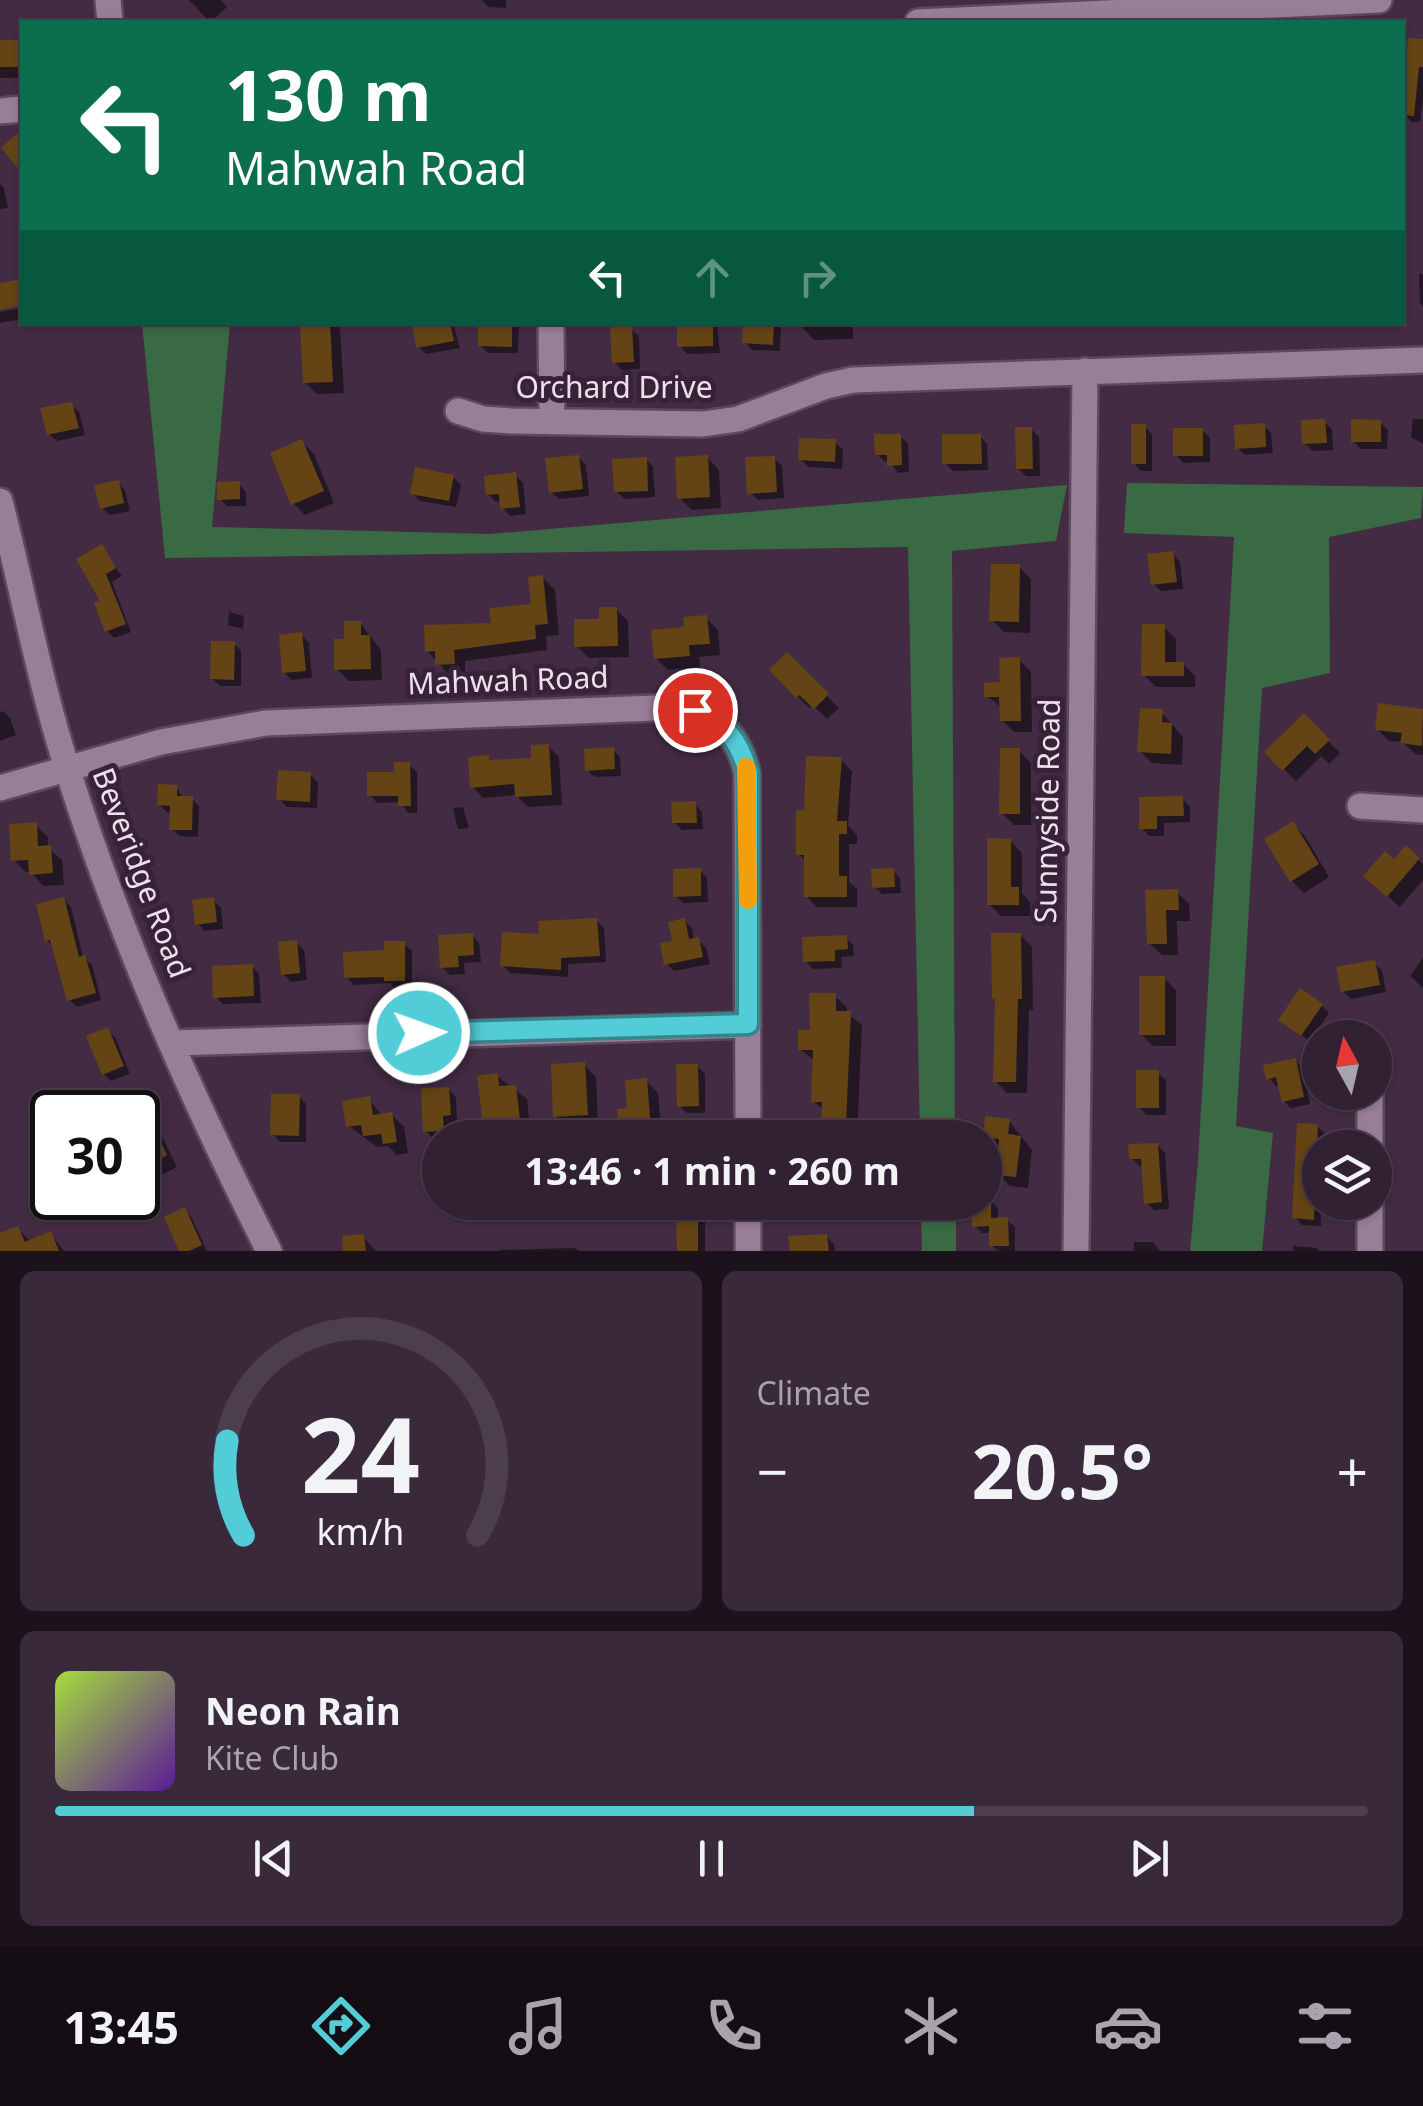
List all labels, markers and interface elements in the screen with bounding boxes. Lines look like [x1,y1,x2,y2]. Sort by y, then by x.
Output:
text: 130 m [225,46,432,142]
icon: left [60,60,190,190]
text: Mahwah Road [225,137,527,198]
icon: left [580,250,635,305]
icon: ahead [685,250,740,305]
icon: right [790,250,845,305]
street label: Orchard Drive [515,366,713,407]
street label: Mahwah Road [407,655,609,704]
pin [653,668,738,753]
icon: arrive [668,683,723,738]
street label: Sunnyside Road [1024,698,1069,924]
street label: Beveridge Road [84,762,201,983]
position arrow [367,981,471,1085]
north arrow [1302,1020,1392,1110]
map controls [1302,1020,1392,1220]
speed limit sign: 30 [30,1090,160,1220]
button: layers [1302,1130,1392,1220]
text: 13:46 · 1 min · 260 m [524,1144,900,1196]
text: Climate [757,1371,871,1414]
text: 24 [301,1382,420,1523]
text: 20.5° [971,1419,1153,1521]
text: − [757,1433,788,1508]
text: + [1337,1433,1368,1508]
text: km/h [317,1507,405,1555]
text: Neon Rain [205,1684,401,1736]
text: Kite Club [205,1736,339,1779]
icon: previous [246,1831,301,1886]
icon: pause [684,1831,739,1886]
icon: next [1122,1831,1177,1886]
icon: directions [306,1991,376,2061]
icon: music [503,1991,573,2061]
icon: phone [699,1991,769,2061]
icon: climate [896,1991,966,2061]
icon: car [1093,1991,1163,2061]
icon: filters [1290,1991,1360,2061]
text: 13:45 [63,1996,179,2057]

